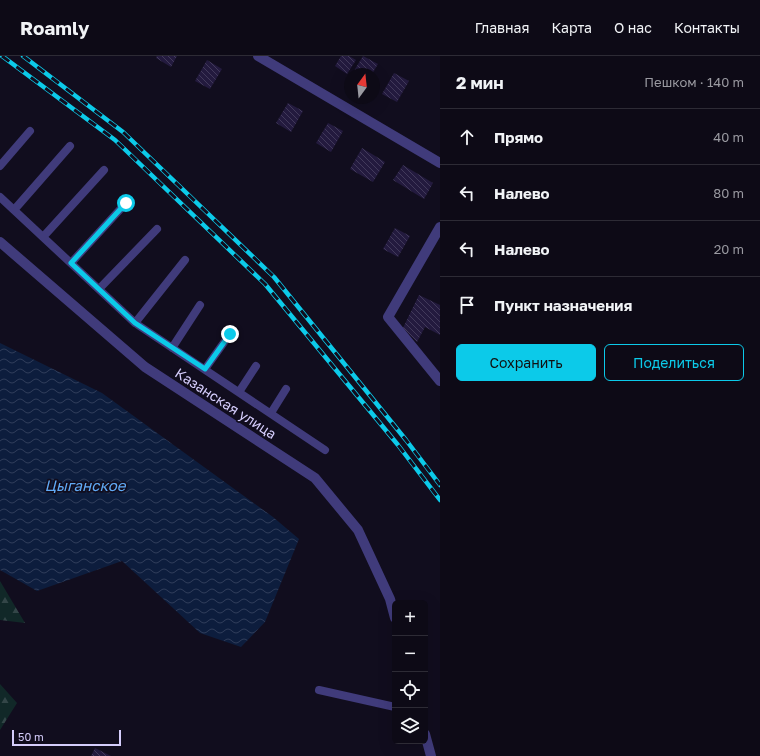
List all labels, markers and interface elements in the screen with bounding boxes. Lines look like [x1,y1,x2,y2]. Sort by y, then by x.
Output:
text: Roamly [20,16,89,39]
text: Главная [475,19,529,36]
text: Карта [551,19,592,36]
text: О нас [614,19,652,36]
text: Контакты [674,19,740,36]
north arrow [344,68,380,104]
text: 2 мин [456,72,504,93]
text: Пешком · 140 m [644,74,744,90]
icon: ahead [456,126,478,148]
text: Прямо [494,128,543,146]
text: 40 m [713,129,744,145]
icon: left [456,182,478,204]
text: Налево [494,184,550,202]
text: 80 m [713,185,744,201]
route start [117,194,135,212]
icon: left [456,238,478,260]
text: Налево [494,240,550,258]
text: 20 m [714,241,744,257]
icon: arrive [456,294,478,316]
text: Пункт назначения [494,296,632,314]
route end [221,325,239,343]
button: Сохранить [456,344,596,381]
button: Поделиться [604,344,744,381]
street label: Казанская улица [172,364,280,442]
water label: Цыганское [45,476,127,494]
map controls [392,600,428,744]
button: + [392,600,428,636]
button: − [392,636,428,672]
button: locate [392,672,428,708]
button: layers [392,708,428,744]
scale bar [12,728,121,747]
text: 50 m [18,730,44,743]

